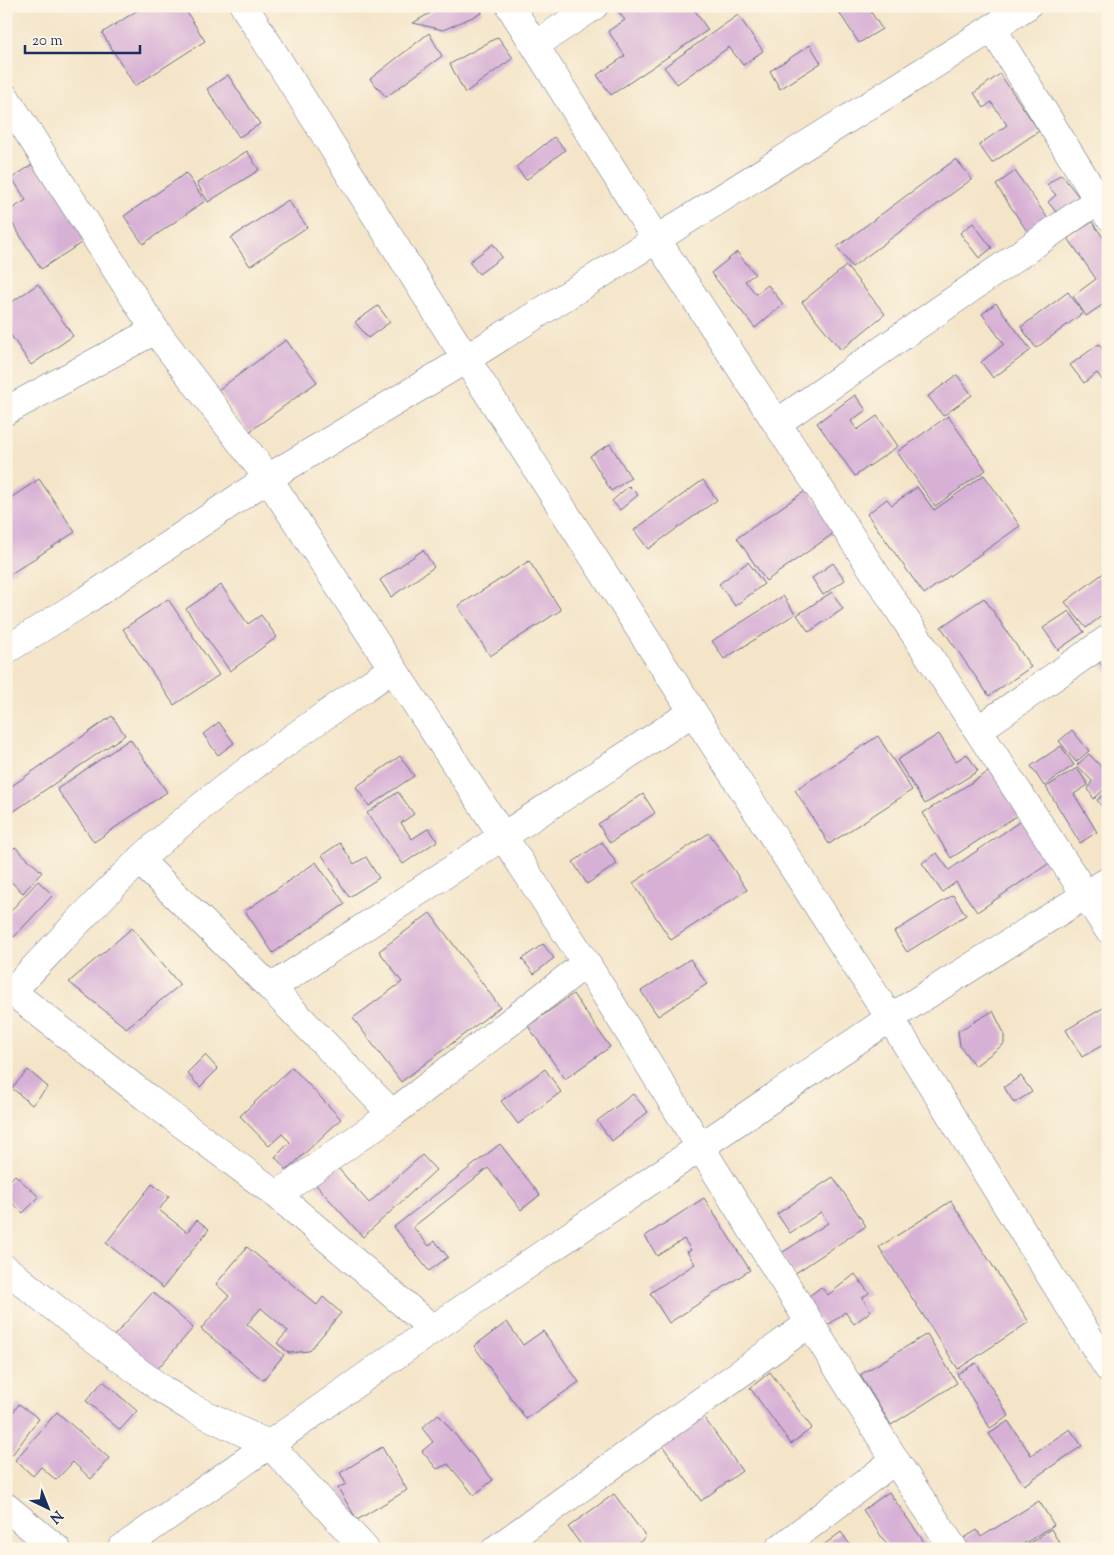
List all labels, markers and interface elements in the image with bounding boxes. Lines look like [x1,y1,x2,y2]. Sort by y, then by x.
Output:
scale bar [25,22,140,54]
text: 20 m [32,31,63,52]
north arrow [22,1482,72,1532]
text: N [45,1505,66,1527]

